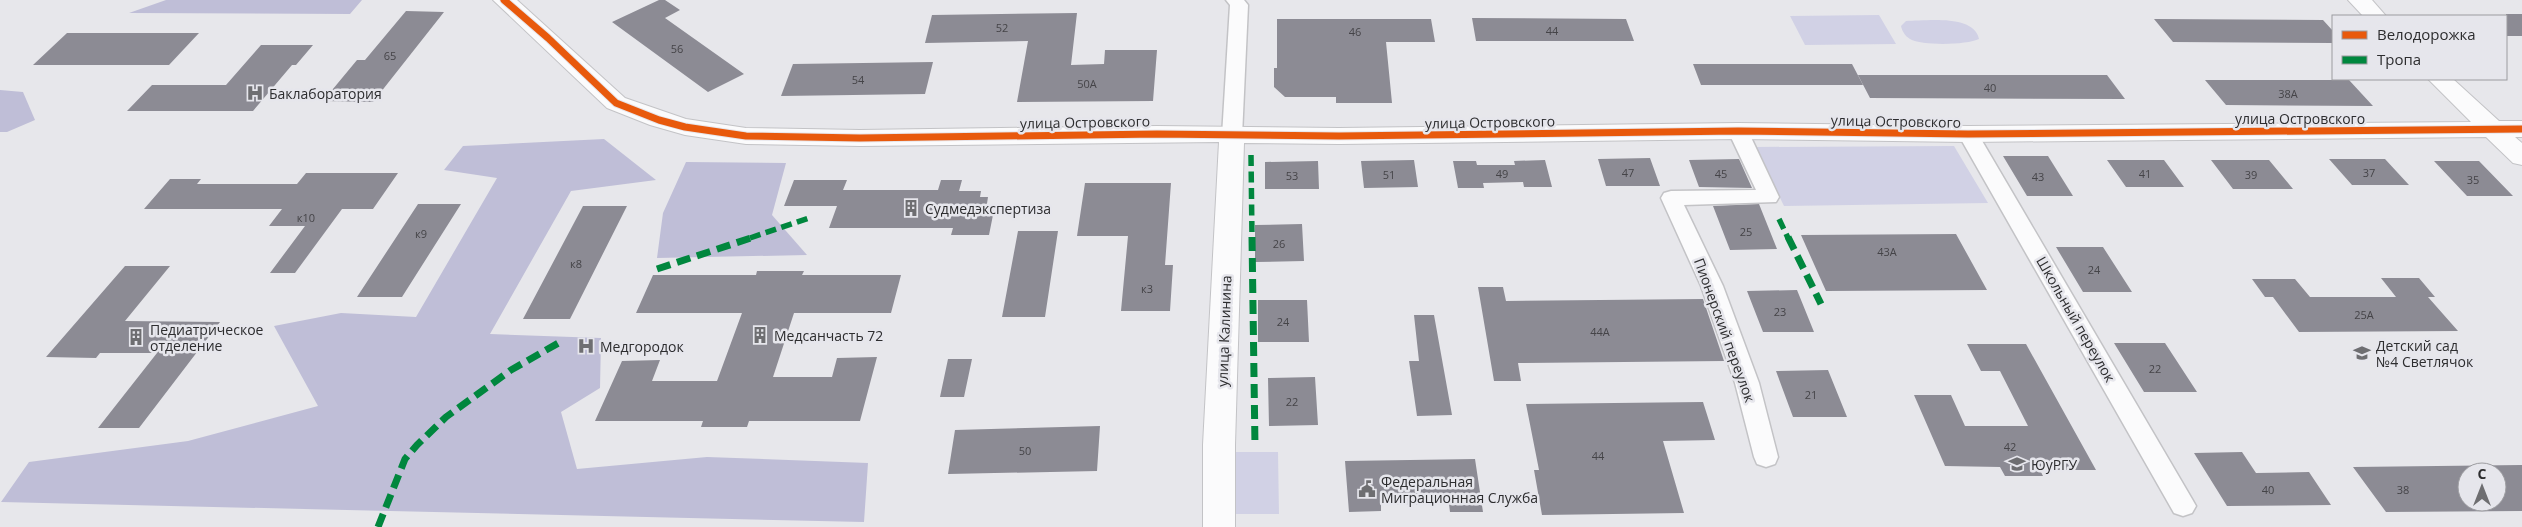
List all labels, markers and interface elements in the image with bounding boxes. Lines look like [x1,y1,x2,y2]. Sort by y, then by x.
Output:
legend [2332,15,2507,80]
house number: 52 [996,20,1008,35]
house number: 44 [1546,23,1559,38]
house number: 46 [1349,24,1361,39]
text: Велодорожка [2377,24,2476,44]
house number: 56 [671,41,683,56]
house number: 65 [384,48,396,63]
text: Тропа [2377,49,2421,69]
house number: 54 [852,72,865,87]
house number: 50А [1077,76,1097,91]
house number: 40 [1984,80,1996,95]
hospital icon: Баклаборатория [245,83,265,103]
place label: Баклаборатория [269,84,382,103]
house number: 38А [2278,86,2298,101]
street label: улица Островского [2235,109,2365,128]
street label: улица Островского [1831,110,1961,132]
street label: улица Островского [1020,111,1150,133]
street label: улица Островского [1425,111,1555,133]
house number: 47 [1622,165,1634,180]
house number: 37 [2363,165,2375,180]
house number: 49 [1496,166,1508,181]
house number: 45 [1715,166,1727,181]
house number: 41 [2139,166,2151,181]
house number: 51 [1383,167,1395,182]
house number: 39 [2245,167,2257,182]
house number: 53 [1286,168,1298,183]
house number: 43 [2032,169,2044,184]
house number: 35 [2467,172,2479,187]
building icon: Судмедэкспертиза [901,198,921,218]
place label: Судмедэкспертиза [925,199,1051,218]
house number: к10 [297,210,315,225]
house number: 25 [1740,224,1752,239]
house number: к9 [415,226,427,241]
house number: 26 [1273,236,1285,251]
house number: 43А [1877,244,1897,259]
street label: Школьный переулок [2032,253,2120,386]
street label: Пионерский переулок [1690,255,1760,405]
house number: к8 [570,256,582,271]
house number: 24 [2088,262,2101,277]
street label: улица Калинина [1213,275,1235,387]
house number: к3 [1141,281,1153,296]
house number: 23 [1774,304,1786,319]
house number: 25А [2354,307,2374,322]
house number: 24 [1277,314,1290,329]
place label: Педиатрическое отделение [150,320,264,355]
house number: 44А [1590,324,1610,339]
building icon: Медсанчасть 72 [750,325,770,345]
place label: Медсанчасть 72 [774,326,883,345]
building icon: Педиатрическое отделение [126,327,146,347]
hospital icon: Медгородок [576,336,596,356]
place label: Детский сад №4 Светлячок [2376,336,2474,371]
place label: Медгородок [600,337,684,356]
school or university icon: Детский сад №4 Светлячок [2352,343,2372,363]
house number: 22 [2149,361,2161,376]
house number: 21 [1805,387,1817,402]
house number: 22 [1286,394,1298,409]
house number: 42 [2004,439,2016,454]
house number: 50 [1019,443,1031,458]
house number: 44 [1592,448,1605,463]
school or university icon: ЮуРГУ [2007,454,2027,474]
place label: ЮуРГУ [2031,455,2077,474]
north arrow [2457,462,2507,512]
text: С [2478,464,2487,483]
place label: Федеральная Миграционная Служба [1381,472,1538,507]
public building icon: Федеральная Миграционная Служба [1357,479,1377,499]
house number: 40 [2262,482,2274,497]
house number: 38 [2397,482,2409,497]

